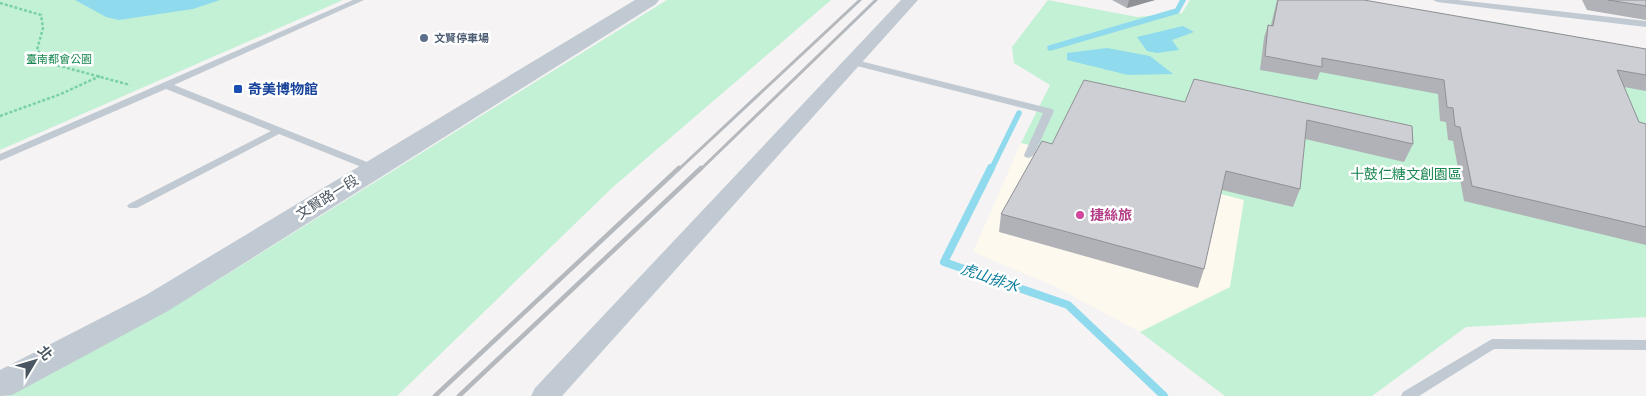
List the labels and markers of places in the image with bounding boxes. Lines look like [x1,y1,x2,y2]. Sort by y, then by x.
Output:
place label: 文賢停車場 [434,31,489,45]
marker: 文賢停車場 [418,32,430,44]
place label: 奇美博物館 [248,80,318,98]
marker: 奇美博物館 [232,83,244,95]
place label: 捷絲旅 [1090,206,1132,224]
marker: 捷絲旅 [1074,209,1086,221]

